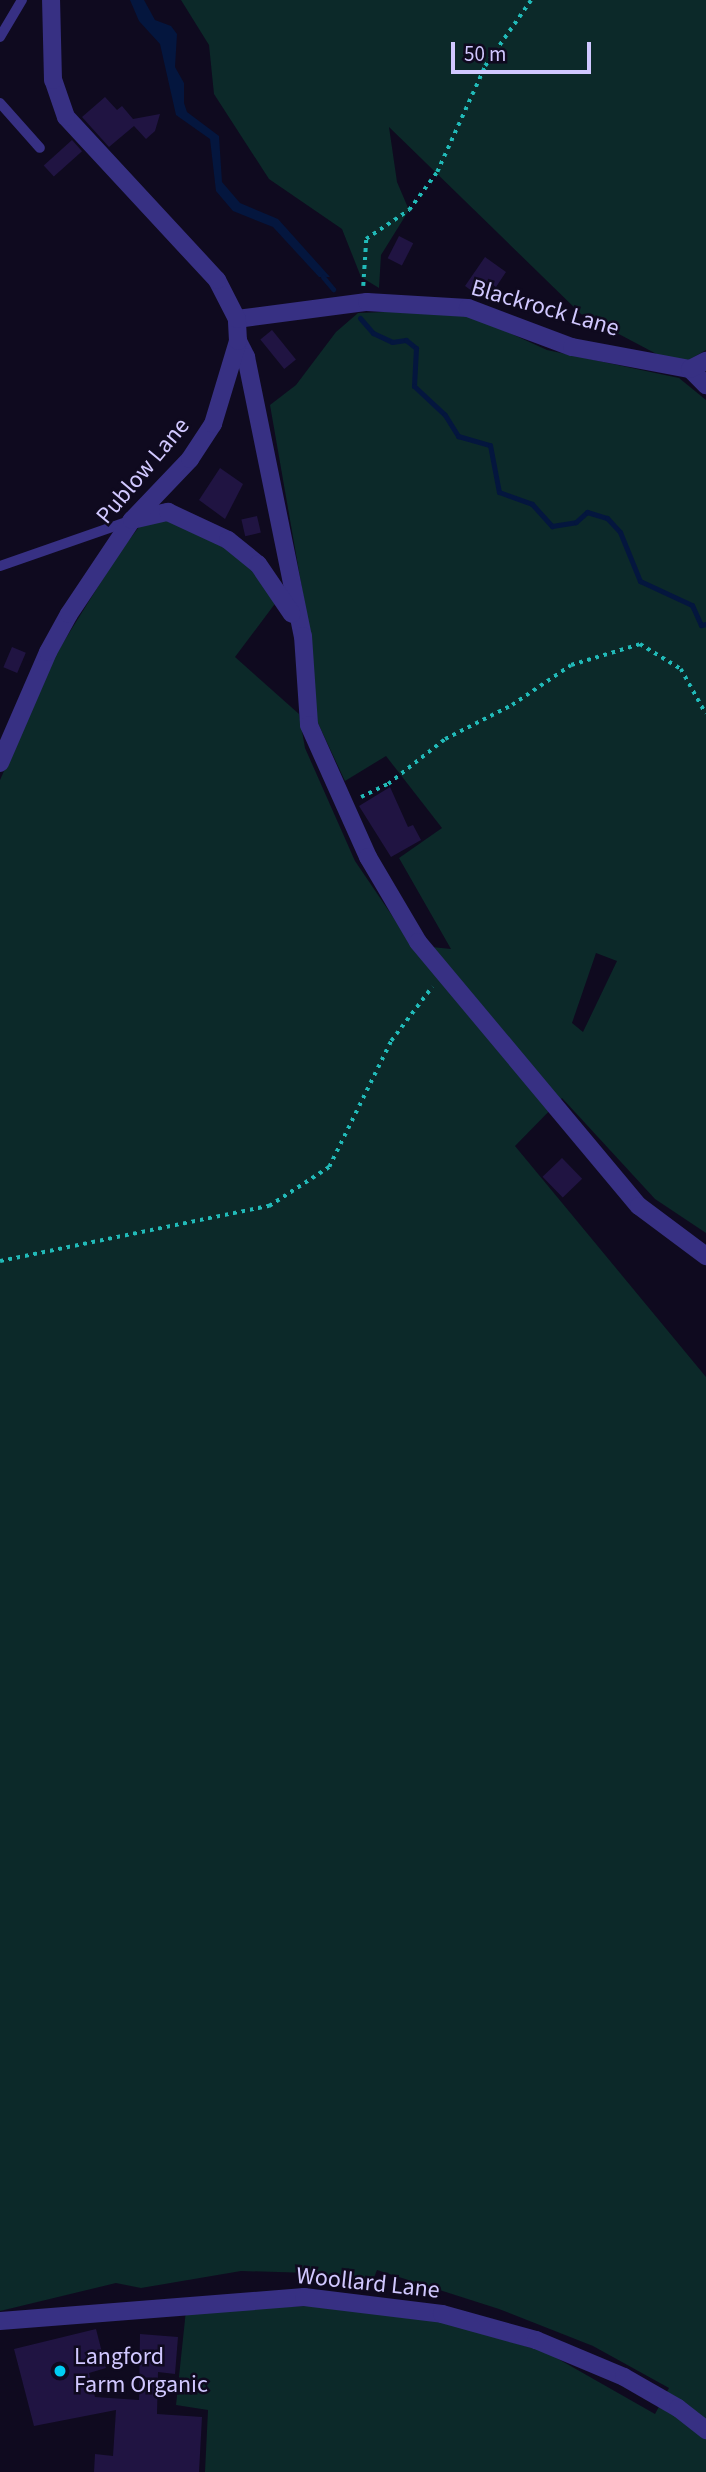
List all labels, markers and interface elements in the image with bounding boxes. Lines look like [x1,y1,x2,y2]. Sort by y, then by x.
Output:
scale bar [454,28,594,72]
text: 50 m [464,39,506,69]
street label: Blackrock Lane [468,273,622,343]
street label: Publow Lane [90,412,196,530]
street label: Woollard Lane [295,2261,441,2305]
place label: Langford Farm Organic [74,2343,208,2399]
marker: Langford Farm Organic [52,2363,68,2379]

